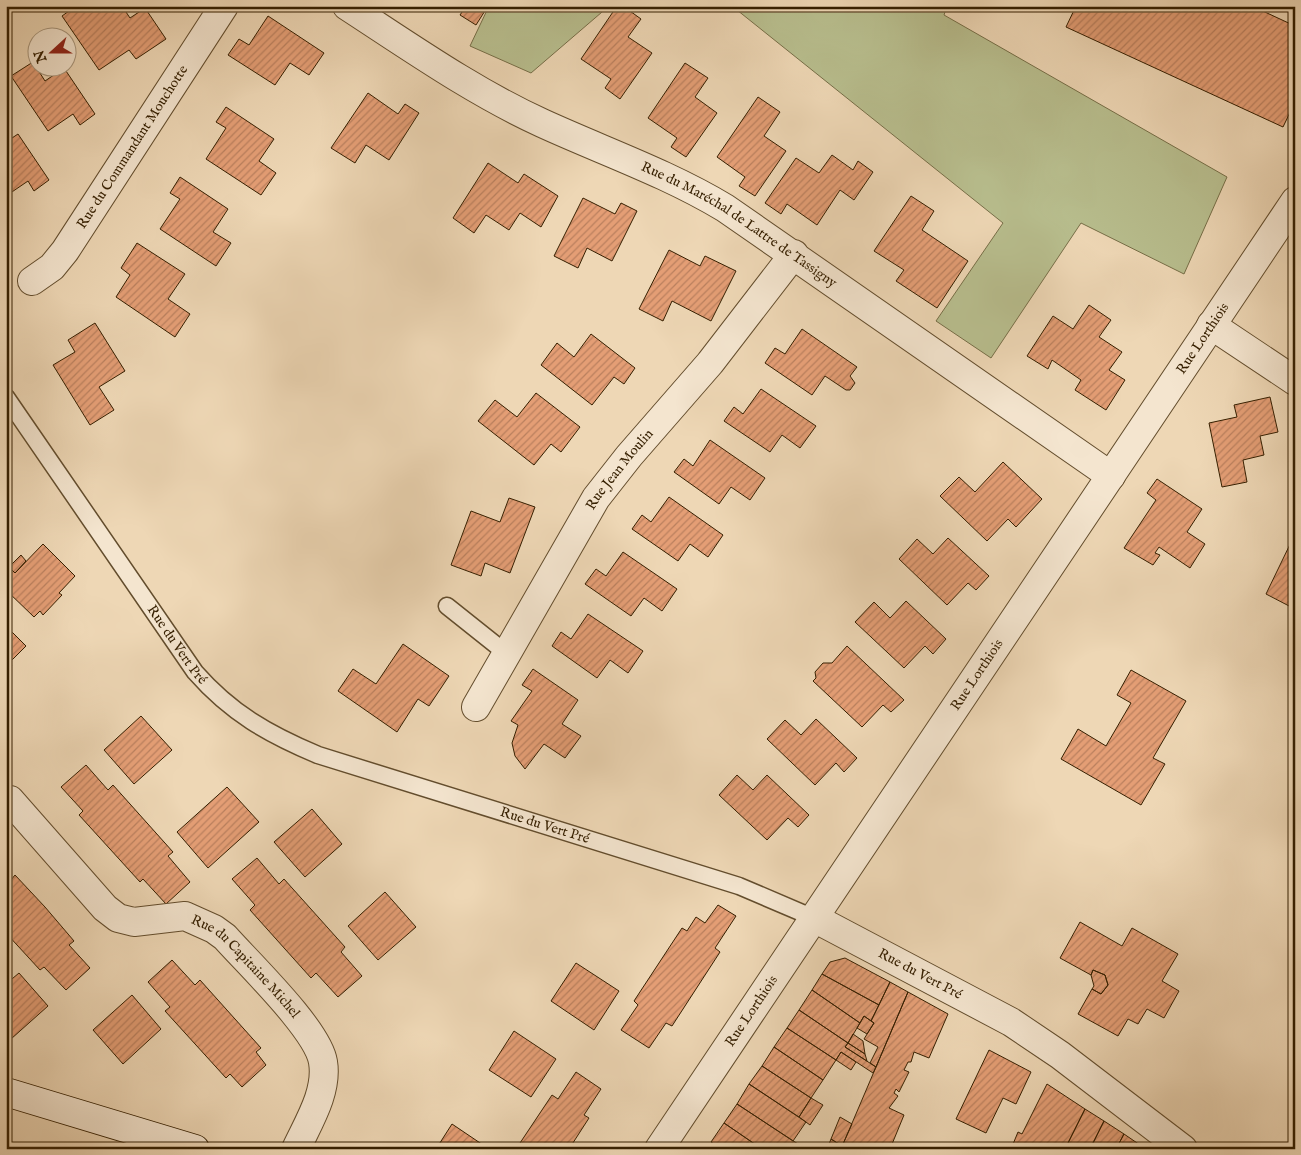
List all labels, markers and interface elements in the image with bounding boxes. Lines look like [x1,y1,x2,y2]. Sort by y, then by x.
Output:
north arrow [28,28,78,78]
text: N [30,47,52,66]
street label: Rue du Commandant Mouchotte [73,61,192,232]
street label: Rue du Maréchal de Lattre de Tassigny [638,158,840,292]
street label: Rue Lorthiois [1172,299,1233,378]
street label: Rue Jean Moulin [582,425,658,513]
street label: Rue du Vert Pré [143,602,211,689]
street label: Rue Lorthiois [947,636,1008,714]
street label: Rue du Vert Pré [498,803,592,848]
street label: Rue du Capitaine Michel [188,911,304,1022]
street label: Rue du Vert Pré [875,944,966,1004]
street label: Rue Lorthiois [721,972,782,1050]

